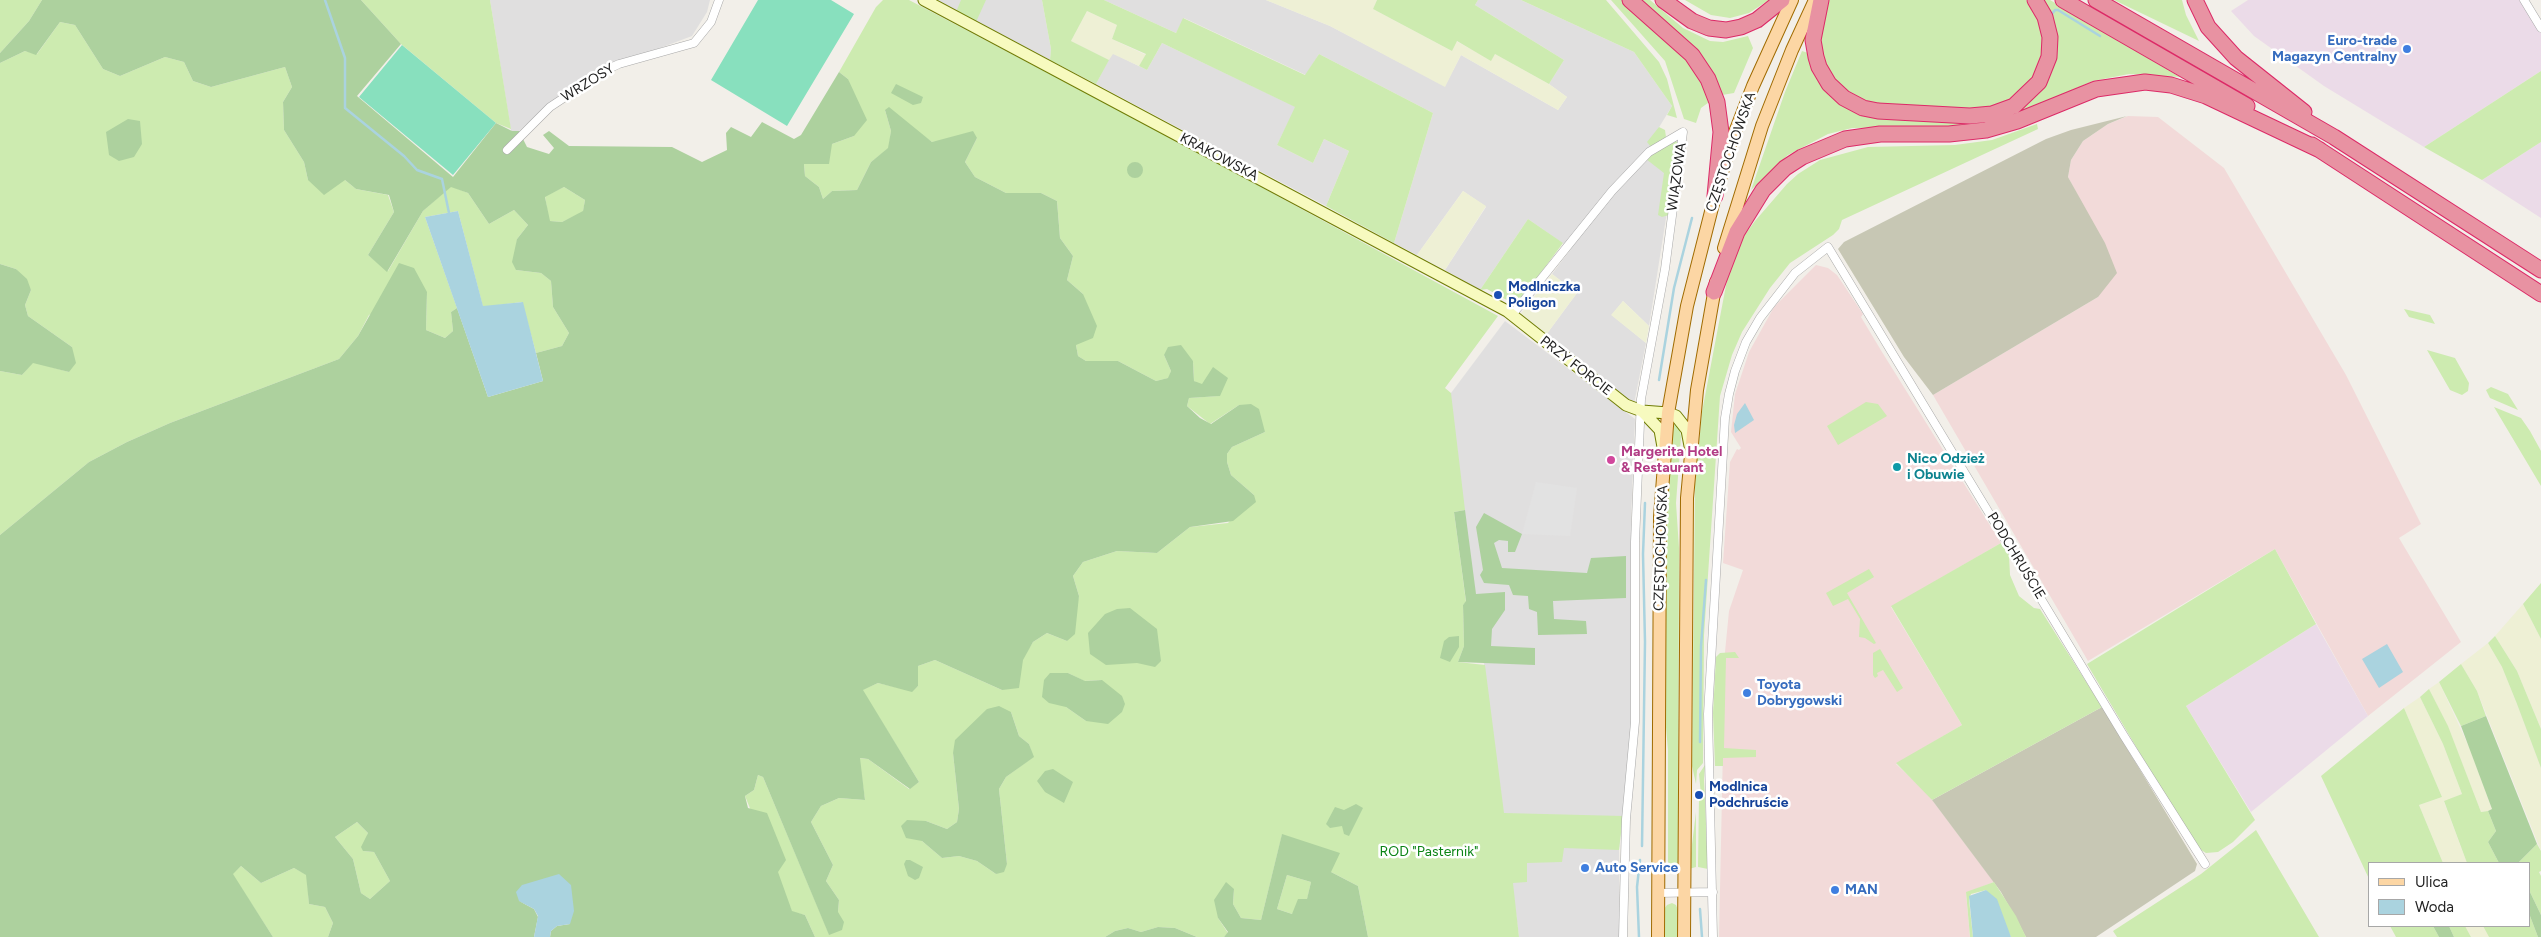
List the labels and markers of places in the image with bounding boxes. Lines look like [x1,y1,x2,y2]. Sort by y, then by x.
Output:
place label: Euro-trade Magazyn Centralny [2272,33,2397,65]
marker: Euro-trade Magazyn Centralny [2401,43,2413,55]
place label: Modlniczka Poligon [1508,279,1580,312]
marker: Modlniczka Poligon [1492,289,1504,301]
place label: Margerita Hotel & Restaurant [1621,444,1723,477]
place label: Nico Odzież i Obuwie [1907,451,1985,484]
marker: Margerita Hotel & Restaurant [1605,454,1617,466]
marker: Nico Odzież i Obuwie [1891,461,1903,473]
place label: Toyota Dobrygowski [1757,677,1842,710]
marker: Toyota Dobrygowski [1741,687,1753,699]
place label: Modlnica Podchruście [1709,779,1788,812]
marker: Modlnica Podchruście [1693,789,1705,801]
place label: Auto Service [1595,860,1678,876]
marker: Auto Service [1579,862,1591,874]
place label: MAN [1845,882,1878,898]
marker: MAN [1829,884,1841,896]

